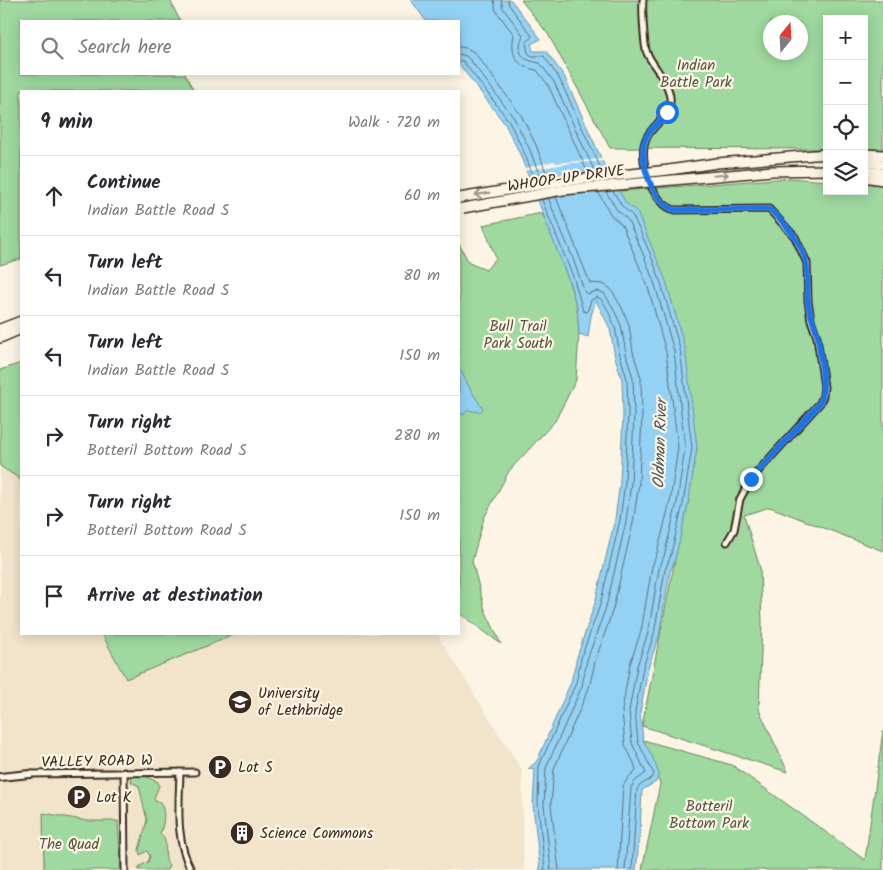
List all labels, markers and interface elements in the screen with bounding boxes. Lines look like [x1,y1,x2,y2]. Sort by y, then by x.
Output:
north arrow [763,15,808,60]
map controls [823,15,868,195]
button: + [823,15,868,60]
search box [20,20,460,75]
text: Search here [78,33,172,63]
icon: search [38,34,66,62]
park label: Indian Battle Park [660,54,733,95]
button: − [823,60,868,105]
route start [656,101,679,124]
button: locate [823,105,868,150]
text: 9 min [40,106,93,139]
text: Walk · 720 m [348,110,440,135]
button: layers [823,150,868,195]
street label: WHOOP-UP DRIVE [506,159,628,199]
text: Continue [87,168,160,198]
one-way arrow [713,170,729,180]
icon: ahead [40,182,68,210]
text: 60 m [404,183,440,208]
one-way arrow [475,190,491,200]
text: Indian Battle Road S [87,198,229,223]
text: Turn left [87,248,162,278]
icon: left [40,262,68,290]
text: 80 m [403,263,440,288]
text: Indian Battle Road S [87,278,229,303]
park label: Bull Trail Park South [483,315,553,356]
text: Turn left [87,328,162,358]
icon: left [40,342,68,370]
text: 150 m [399,343,440,368]
text: Indian Battle Road S [87,358,229,383]
water label: Oldman River [646,395,675,489]
text: Turn right [87,408,172,438]
icon: right [40,422,68,450]
text: 280 m [394,423,440,448]
text: Botteril Bottom Road S [87,438,247,463]
route end [740,468,763,491]
text: Turn right [87,488,172,518]
icon: right [40,502,68,530]
text: 150 m [399,503,440,528]
text: Botteril Bottom Road S [87,518,247,543]
text: Arrive at destination [87,581,263,611]
icon: arrive [40,582,68,610]
place label: University of Lethbridge [258,682,343,723]
school or university icon: University of Lethbridge [227,689,253,715]
street label: VALLEY ROAD W [41,749,153,775]
parking icon: Lot S [207,754,233,780]
place label: Lot S [238,756,273,780]
parking icon: Lot K [66,784,92,810]
place label: Lot K [96,786,132,810]
park label: Botteril Bottom Park [669,795,750,836]
building icon: Science Commons [229,820,255,846]
place label: Science Commons [260,822,374,846]
park label: The Quad [39,833,100,857]

